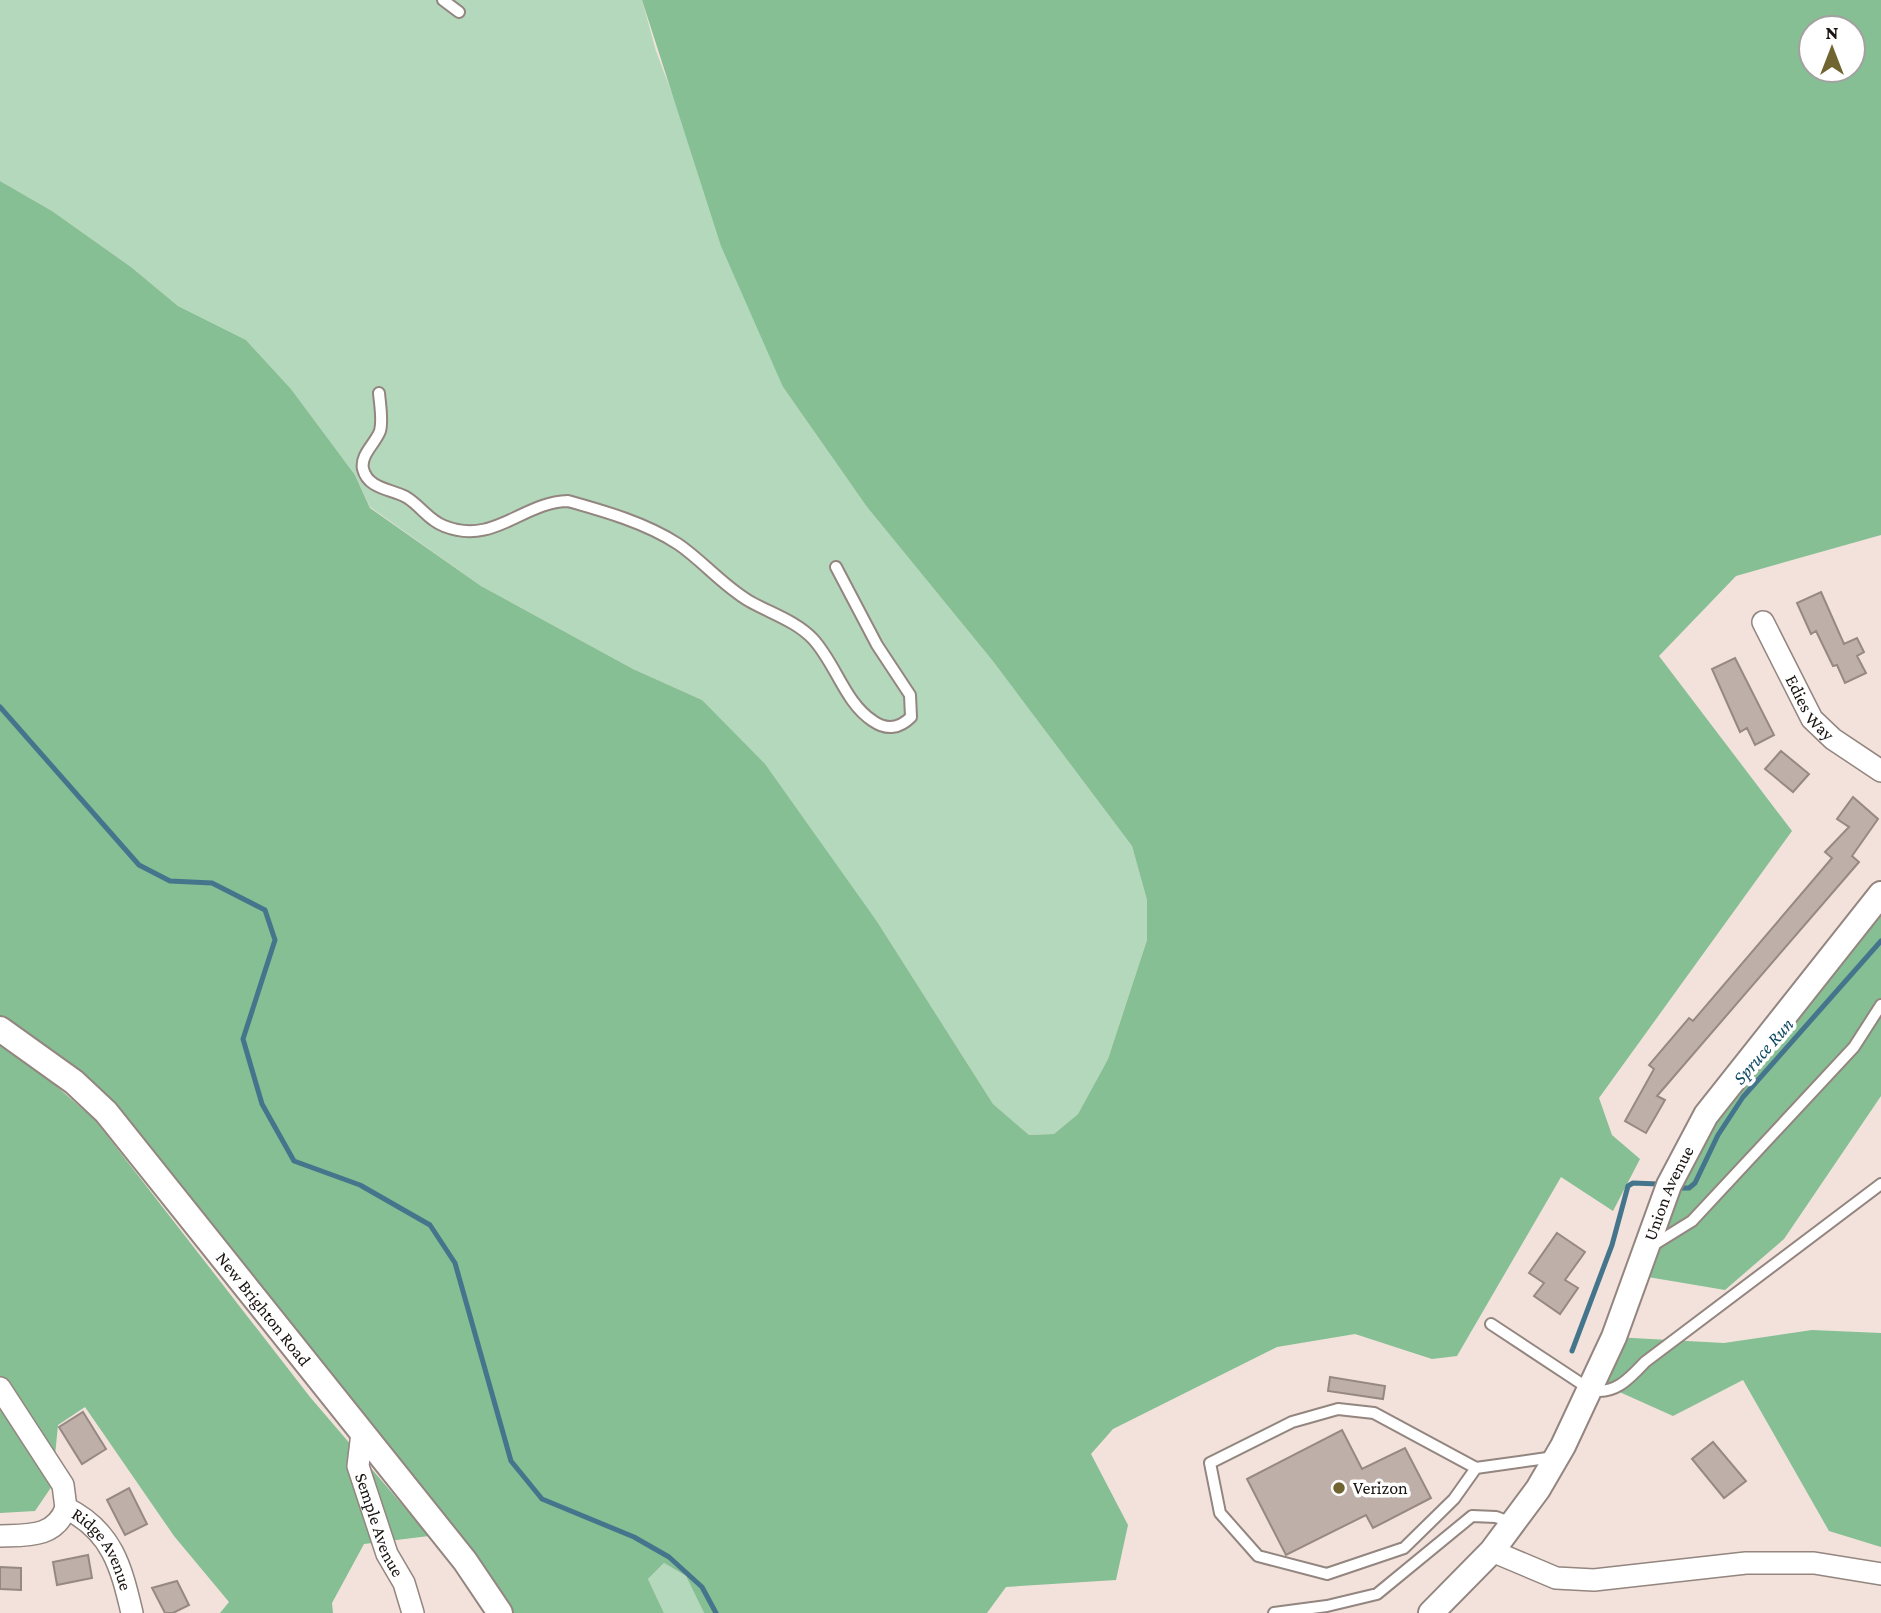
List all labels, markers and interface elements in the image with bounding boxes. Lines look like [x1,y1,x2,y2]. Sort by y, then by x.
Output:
north arrow [1797,14,1867,84]
text: N [1826,22,1839,43]
street label: Edies Way [1781,672,1839,745]
water label: Spruce Run [1729,1014,1797,1088]
street label: Union Avenue [1640,1143,1698,1243]
street label: New Brighton Road [212,1248,315,1370]
street label: Semple Avenue [351,1471,408,1580]
place label: Verizon [1353,1478,1408,1498]
marker: Verizon [1331,1480,1347,1496]
street label: Ridge Avenue [68,1504,136,1593]

